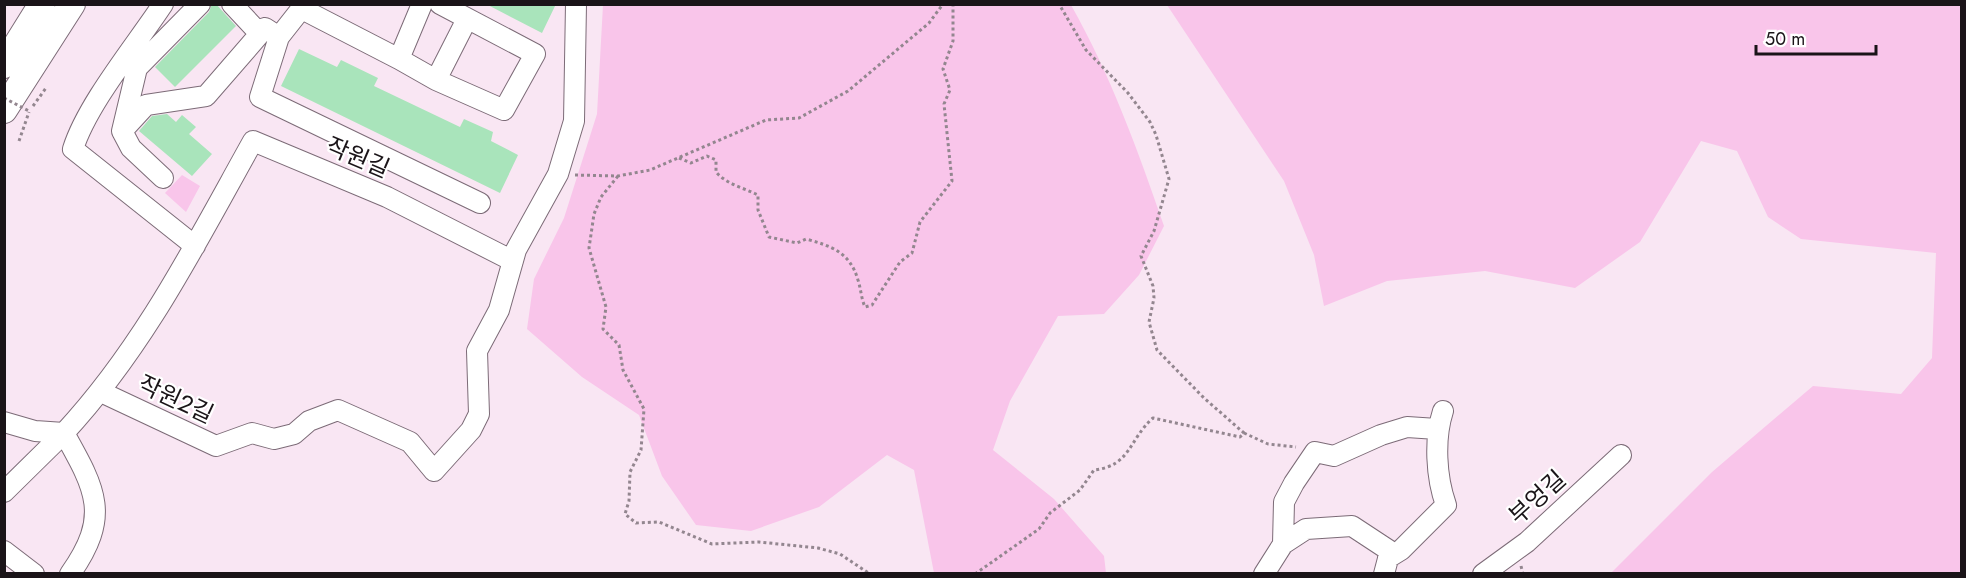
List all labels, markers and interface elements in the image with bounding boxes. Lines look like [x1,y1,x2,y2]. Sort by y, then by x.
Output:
scale bar [1756,18,1876,56]
text: 50 m [1765,26,1805,52]
street label: 작원길 [321,128,395,186]
street label: 작원2길 [132,366,220,432]
street label: 부엉길 [1501,462,1573,532]

